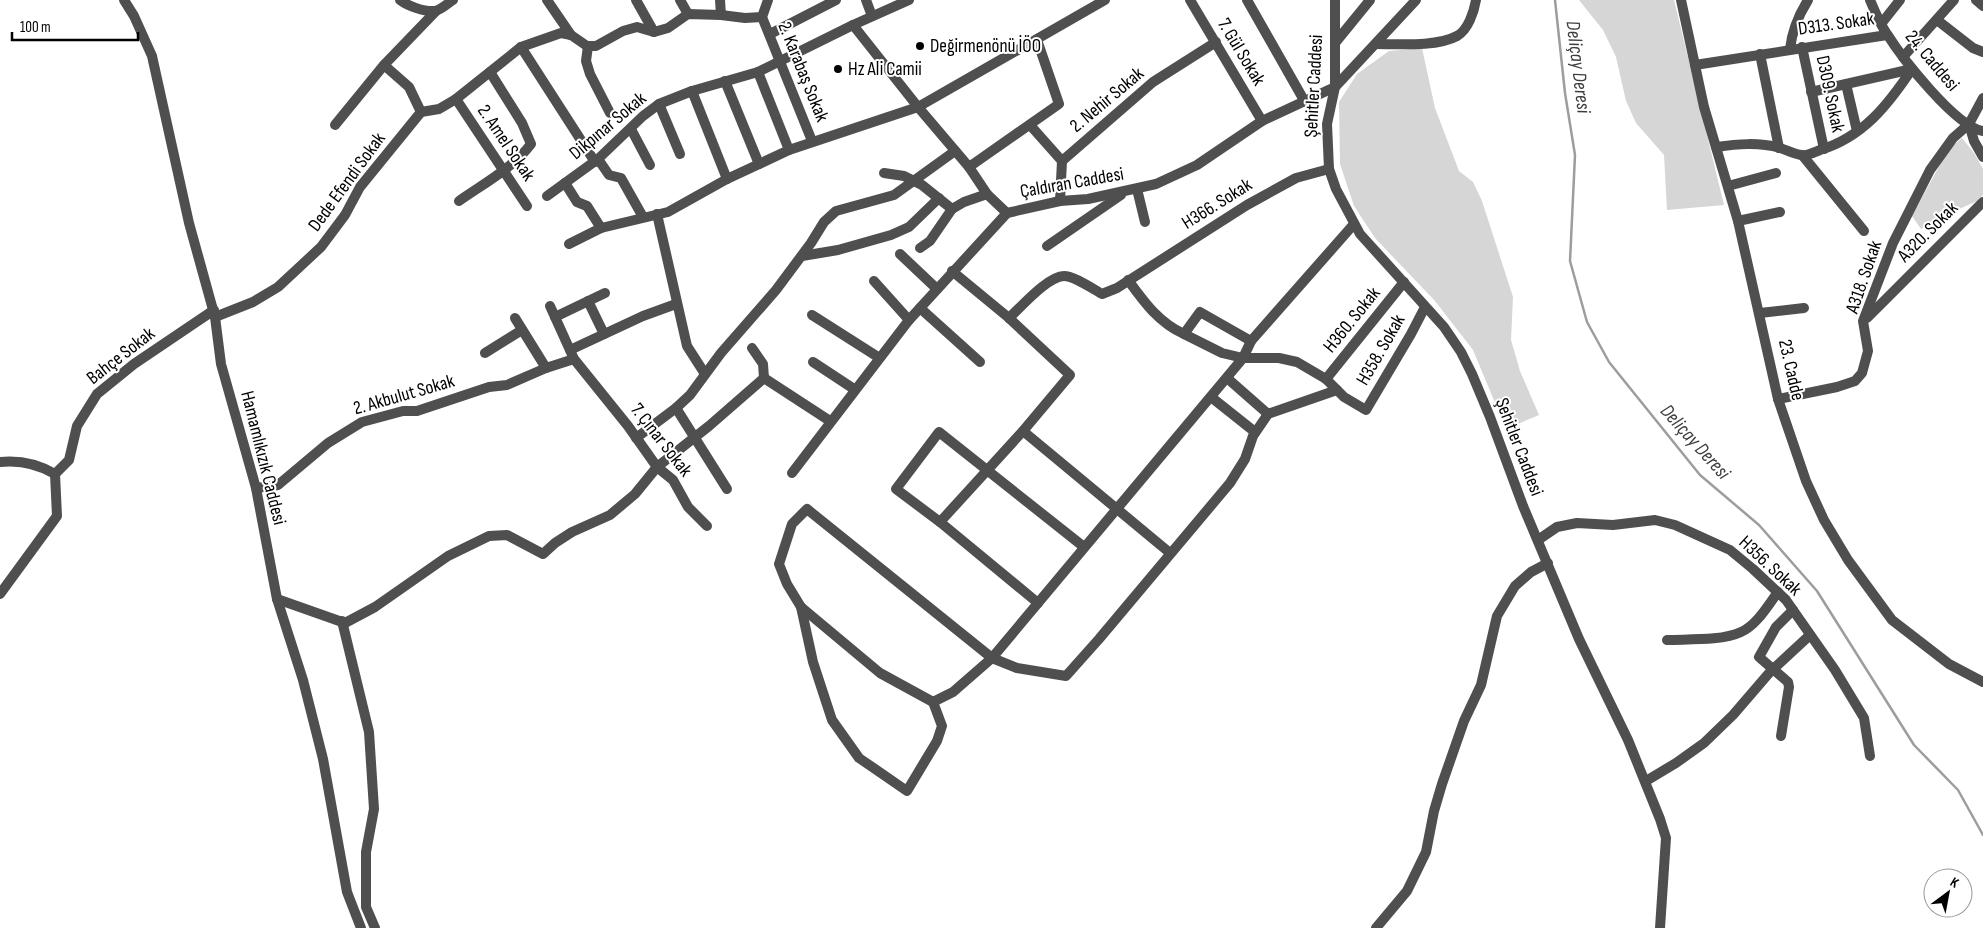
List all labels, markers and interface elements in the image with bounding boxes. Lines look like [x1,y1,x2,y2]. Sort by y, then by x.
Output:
street label: D313. Sokak [1797,7,1876,41]
scale bar [12,10,139,42]
street label: 7. Gül Sokak [1212,14,1270,90]
text: 100 m [20,18,51,37]
street label: 2. Karabaş Sokak [773,19,834,126]
water label: Deliçay Deresi [1560,19,1596,116]
street label: 24. Caddesi [1900,26,1964,96]
street label: Şehitler Caddesi [1300,34,1328,138]
place label: Değirmenönü İÖO [930,35,1041,58]
marker: Değirmenönü İÖO [914,40,926,52]
street label: D309. Sokak [1811,53,1850,135]
place label: Hz Ali Camii [848,58,922,81]
street label: 2. Nehir Sokak [1065,62,1149,138]
marker: Hz Ali Camii [832,63,844,75]
street label: Dikpınar Sokak [565,87,652,165]
street label: 2. Amel Sokak [472,100,540,186]
street label: Dede Efendi Sokak [303,127,391,236]
street label: Çaldıran Caddesi [1018,163,1126,203]
street label: H366. Sokak [1178,173,1257,234]
street label: A320. Sokak [1892,196,1964,268]
street label: A318. Sokak [1841,237,1887,317]
street label: H360. Sokak [1318,282,1386,358]
street label: H358. Sokak [1352,310,1411,390]
street label: Bahçe Sokak [82,322,160,390]
street label: 23. Cadde [1773,337,1809,403]
street label: 2. Akbulut Sokak [351,369,458,420]
street label: Hamamlıkızık Caddesi [235,389,291,527]
street label: Şehitler Caddesi [1490,395,1548,499]
street label: 7. Çınar Sokak [625,399,697,482]
water label: Deliçay Deresi [1655,399,1736,486]
street label: H356. Sokak [1734,531,1807,601]
north arrow [1923,868,1973,918]
text: K [1947,873,1962,891]

